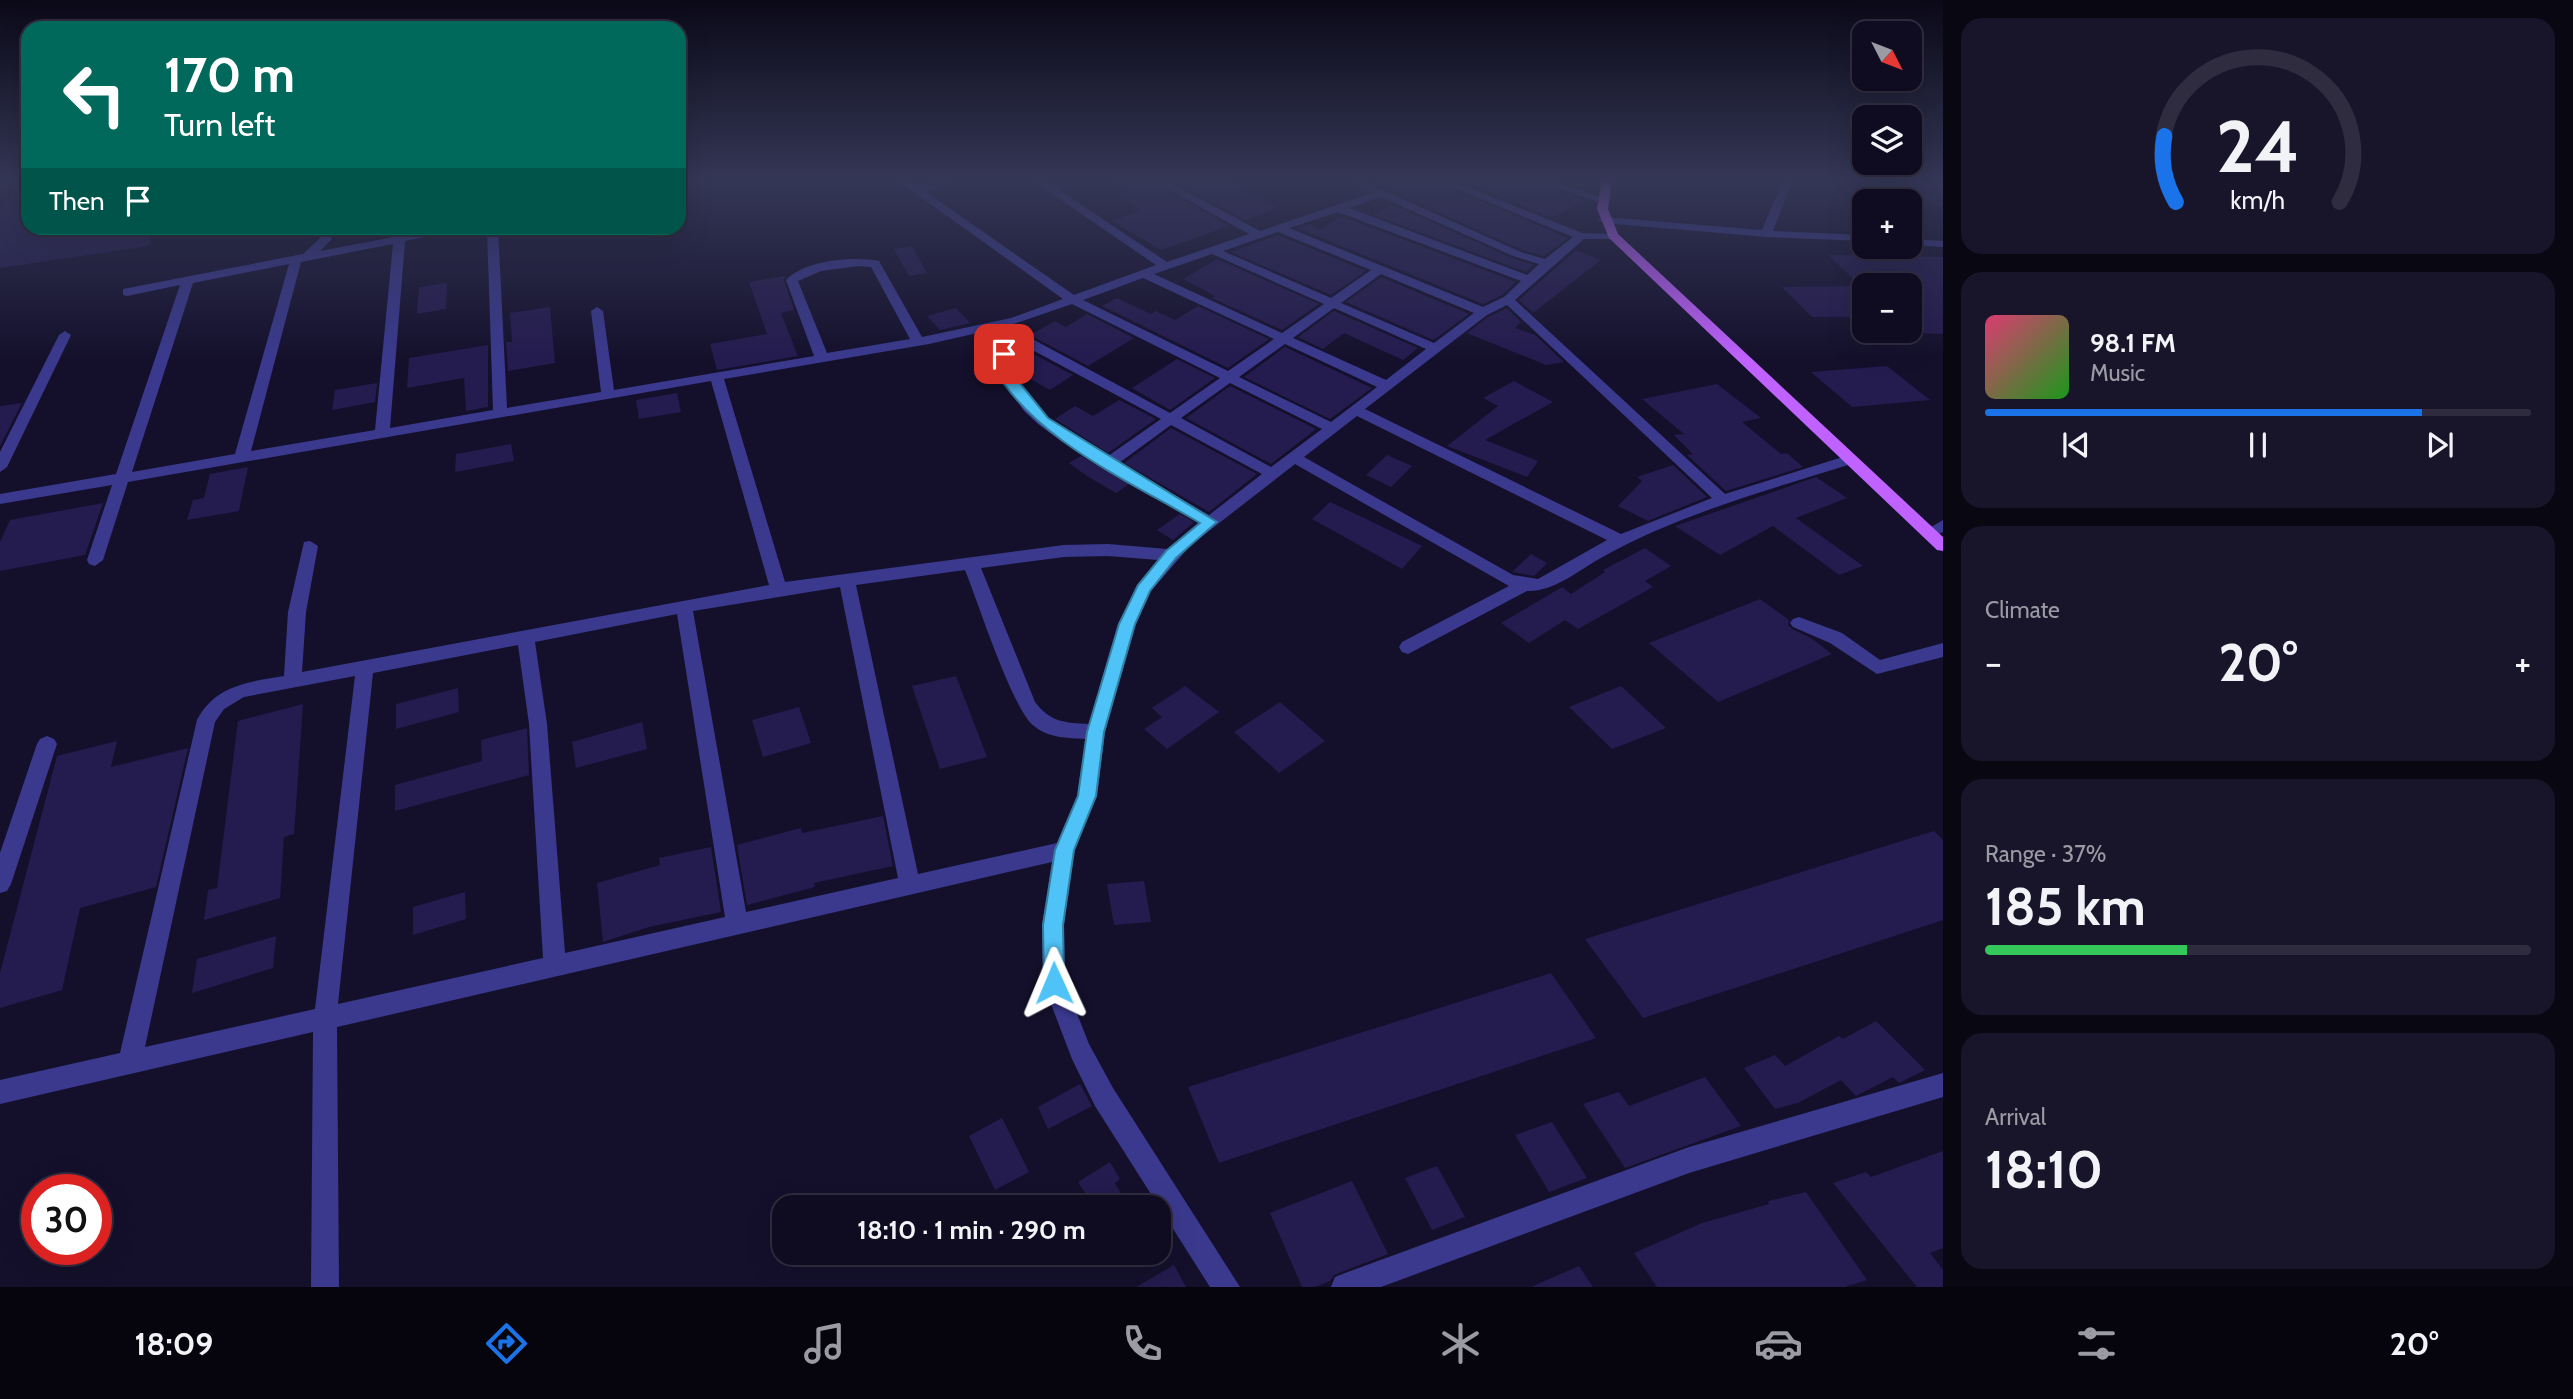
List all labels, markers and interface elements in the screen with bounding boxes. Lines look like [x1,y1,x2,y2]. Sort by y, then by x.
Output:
north arrow [1852,21,1922,91]
map controls [1852,21,1922,343]
text: 170 m [164,45,295,104]
icon: left [49,49,140,140]
text: 24 [2216,102,2300,190]
text: Turn left [164,105,275,144]
button: layers [1852,105,1922,175]
icon: arrive [119,182,157,220]
text: Then [49,185,105,217]
text: km/h [2231,185,2285,215]
button: + [1852,189,1922,259]
button: − [1852,273,1922,343]
pin [974,324,1034,384]
text: 98.1 FM [2090,327,2176,359]
icon: arrive [985,335,1023,373]
text: Music [2090,359,2145,387]
icon: previous [2057,426,2095,464]
icon: pause [2239,426,2277,464]
icon: next [2421,426,2459,464]
text: Climate [1985,596,2060,624]
text: 20° [2218,631,2298,694]
text: − [1985,639,2002,686]
text: + [2514,639,2531,686]
text: Range · 37% [1985,840,2106,868]
text: 185 km [1985,875,2146,938]
position arrow [1017,946,1091,1020]
text: Arrival [1985,1103,2046,1131]
text: 18:10 [1985,1138,2103,1201]
speed limit sign: 30 [21,1174,112,1265]
text: 18:10 · 1 min · 290 m [857,1214,1086,1246]
icon: directions [482,1319,531,1368]
icon: music [800,1319,849,1368]
icon: phone [1118,1319,1167,1368]
icon: climate [1436,1319,1485,1368]
icon: car [1754,1319,1803,1368]
icon: filters [2072,1319,2121,1368]
text: 18:09 [134,1324,213,1363]
text: 20° [2390,1324,2439,1363]

